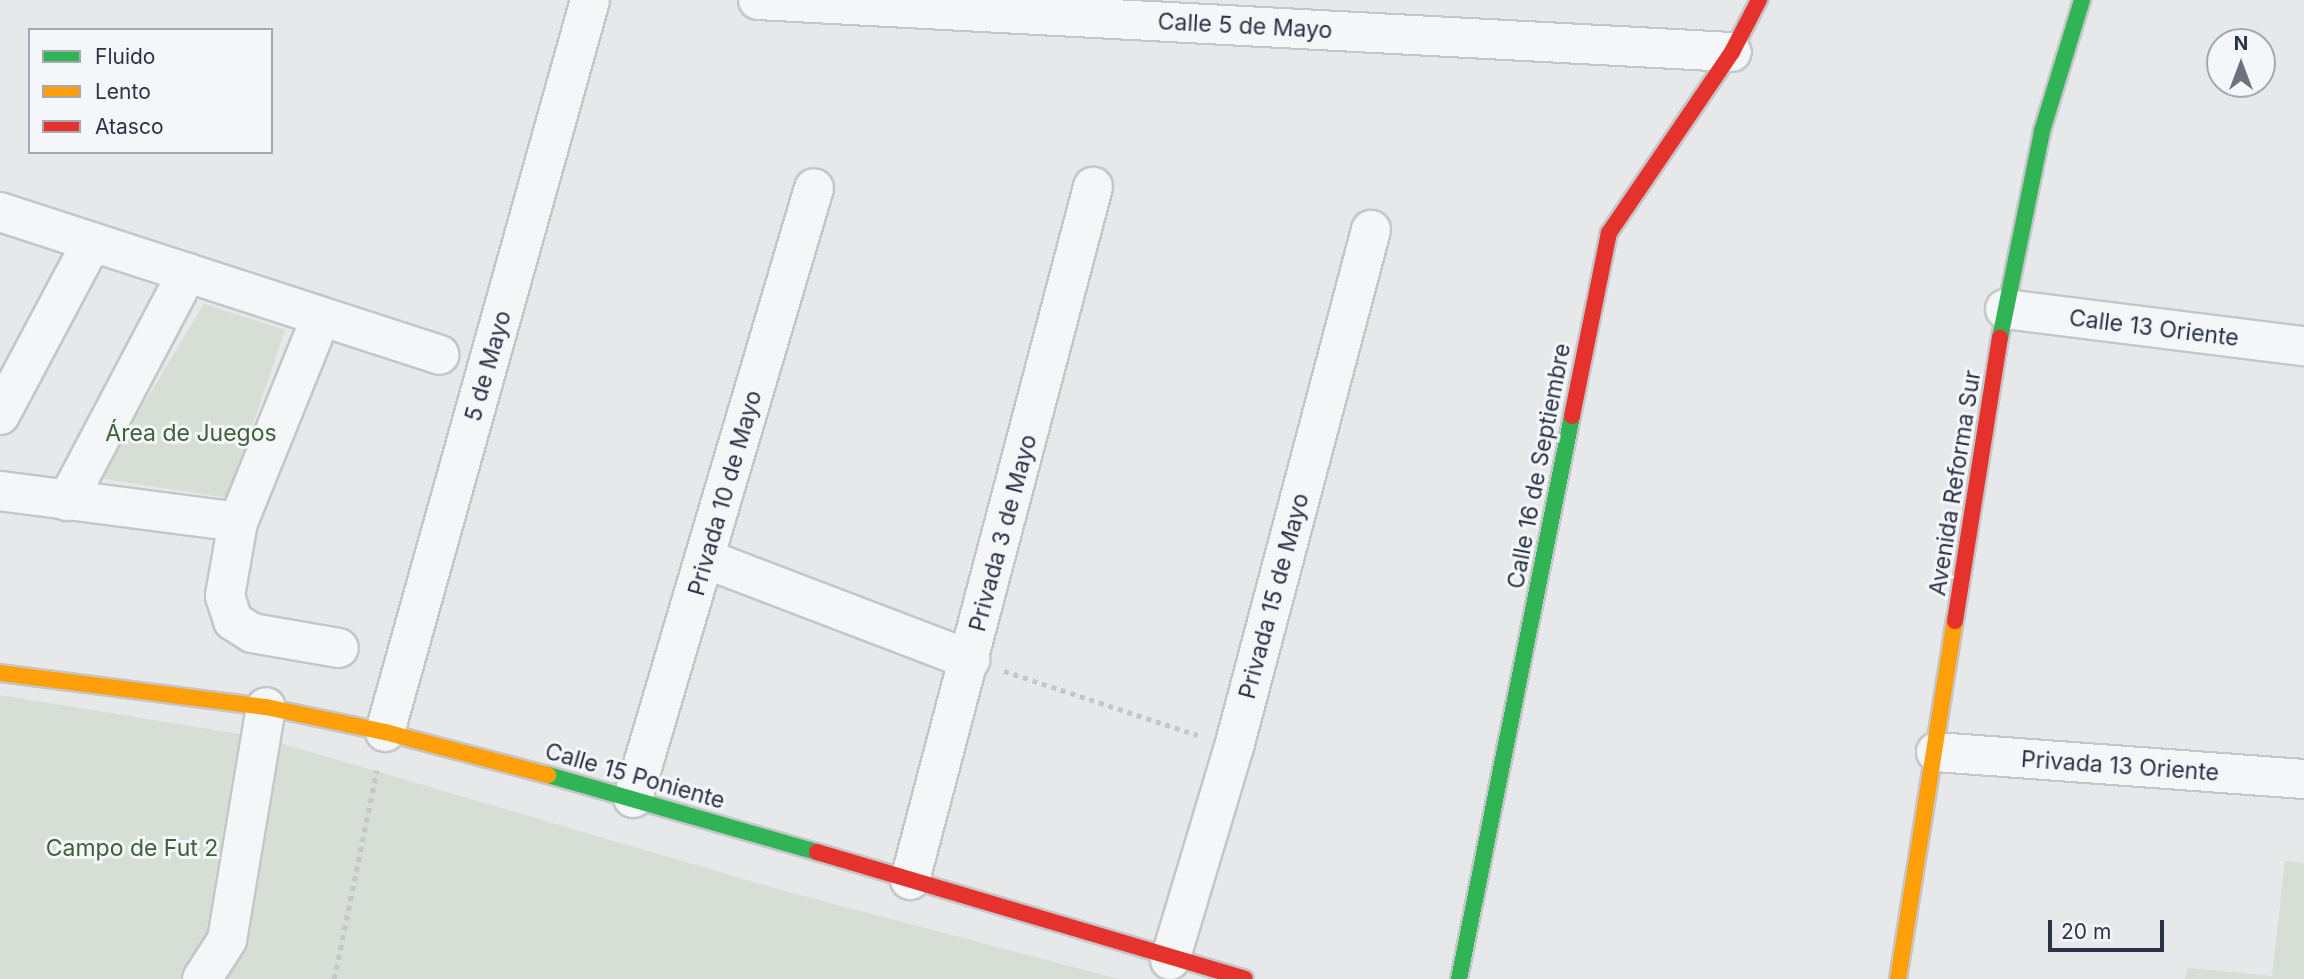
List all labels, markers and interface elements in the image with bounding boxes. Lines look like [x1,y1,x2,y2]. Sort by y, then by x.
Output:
street label: Calle 5 de Mayo [1157,8,1333,44]
legend [28,28,273,154]
north arrow [2206,28,2276,98]
text: N [2234,32,2248,55]
text: Fluido [95,44,155,69]
text: Lento [95,79,151,104]
text: Atasco [95,114,164,139]
street label: Calle 13 Oriente [2068,304,2240,352]
street label: 5 de Mayo [459,307,517,425]
street label: Calle 16 de Septiembre [1502,341,1576,591]
street label: Avenida Reforma Sur [1924,368,1986,598]
street label: Privada 10 de Mayo [682,387,768,599]
park label: Área de Juegos [105,419,277,447]
street label: Privada 3 de Mayo [963,432,1043,634]
street label: Privada 15 de Mayo [1233,490,1315,702]
street label: Calle 15 Poniente [542,737,728,815]
street label: Privada 13 Oriente [2020,745,2220,787]
park label: Campo de Fut 2 [46,834,218,862]
scale bar [2052,906,2168,950]
text: 20 m [2061,919,2111,944]

